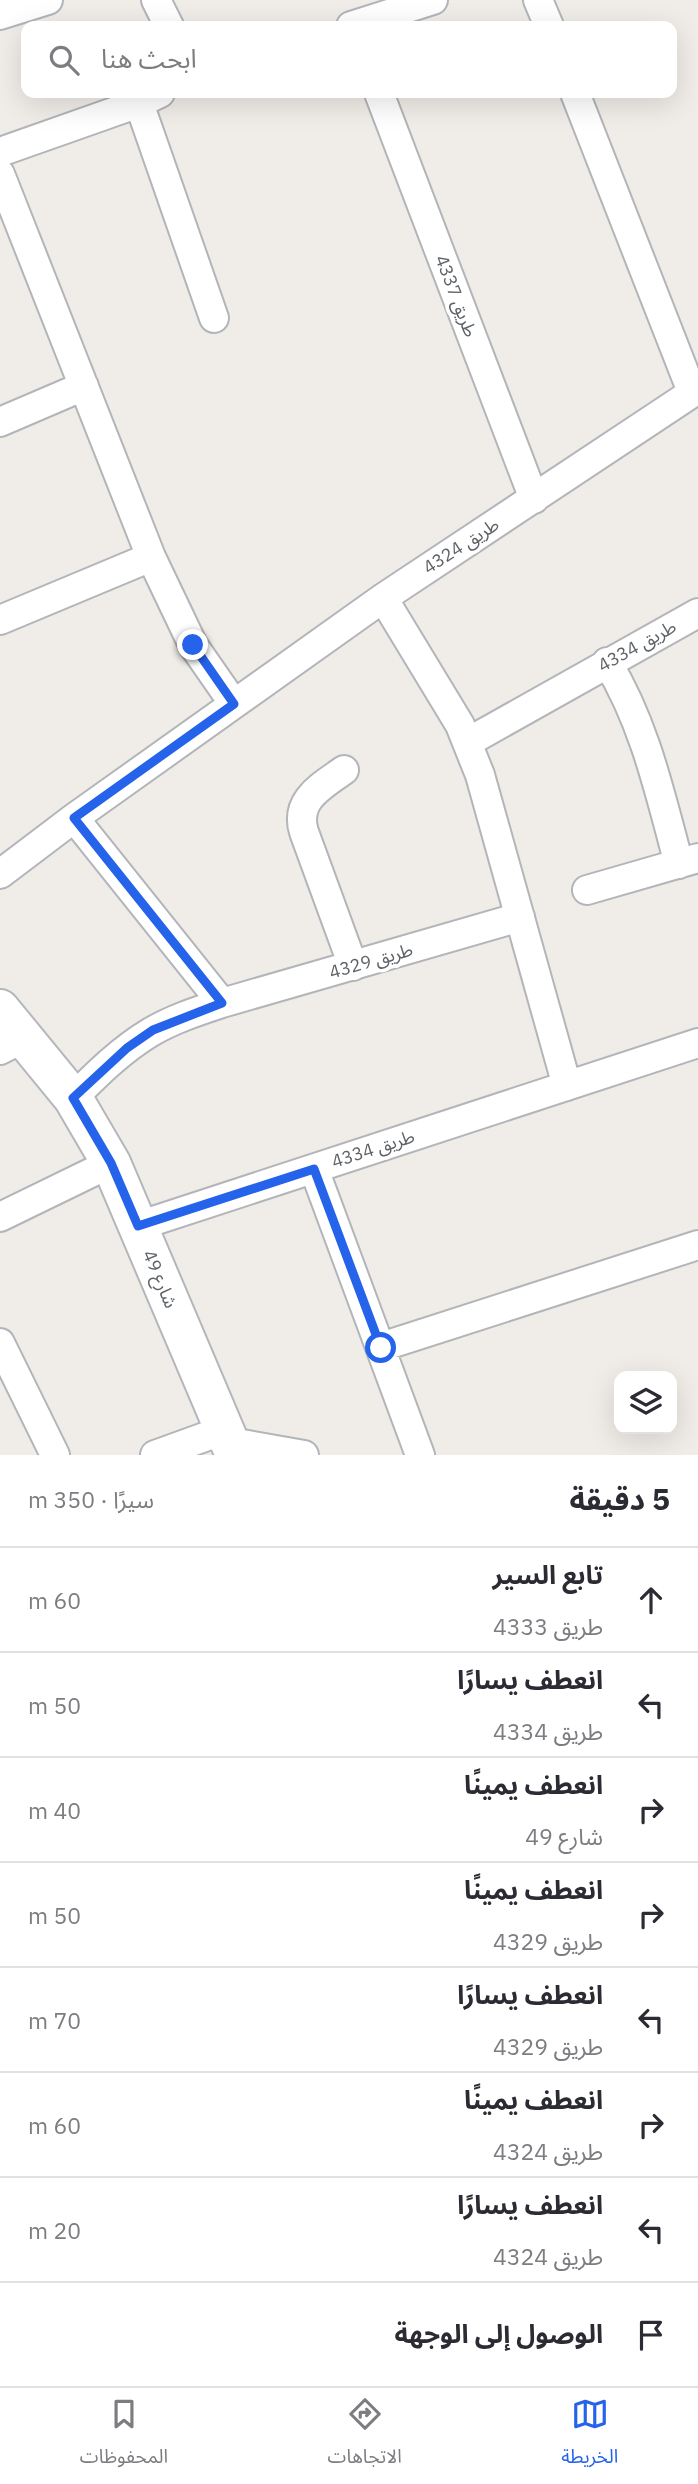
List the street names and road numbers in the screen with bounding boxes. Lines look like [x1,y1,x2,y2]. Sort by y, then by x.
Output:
street label: طريق 4337 [430,251,483,340]
street label: طريق 4324 [418,512,503,579]
street label: طريق 4334 [594,615,680,677]
street label: طريق 4329 [326,938,415,983]
street label: طريق 4334 [328,1124,417,1173]
street label: شارع 49 [135,1246,183,1313]

